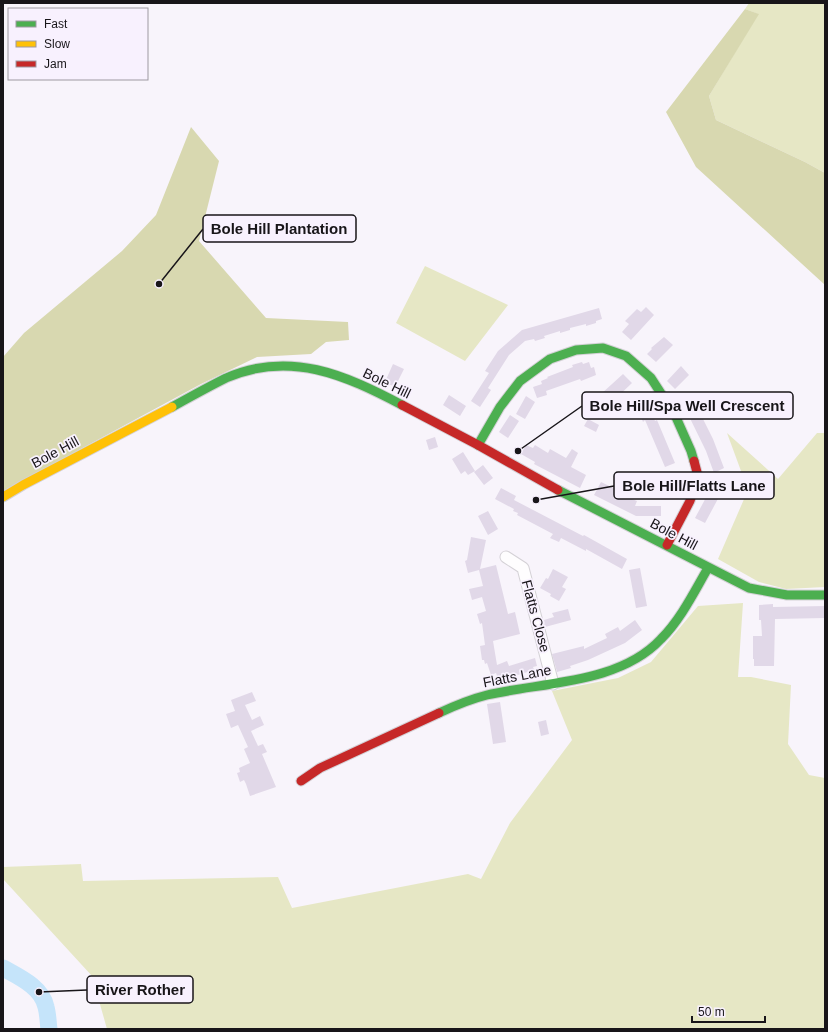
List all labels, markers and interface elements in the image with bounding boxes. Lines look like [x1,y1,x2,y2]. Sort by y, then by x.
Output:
legend [8,8,148,80]
text: Fast [44,17,68,31]
text: Slow [44,37,70,51]
text: Jam [44,57,67,71]
callout: Bole Hill Plantation [203,215,356,242]
text: Bole Hill Plantation [211,220,347,237]
street label: Bole Hill [360,365,414,401]
callout: Bole Hill/Spa Well Crescent [582,392,793,419]
text: Bole Hill/Spa Well Crescent [590,397,784,414]
street label: Bole Hill [29,433,81,471]
callout: Bole Hill/Flatts Lane [614,472,774,499]
text: Bole Hill/Flatts Lane [622,477,766,494]
street label: Bole Hill [648,515,700,553]
street label: Flatts Close [519,578,553,654]
street label: Flatts Lane [481,661,553,690]
callout: River Rother [87,976,193,1003]
text: River Rother [95,981,185,998]
scale bar [692,998,765,1024]
text: 50 m [698,1005,725,1019]

